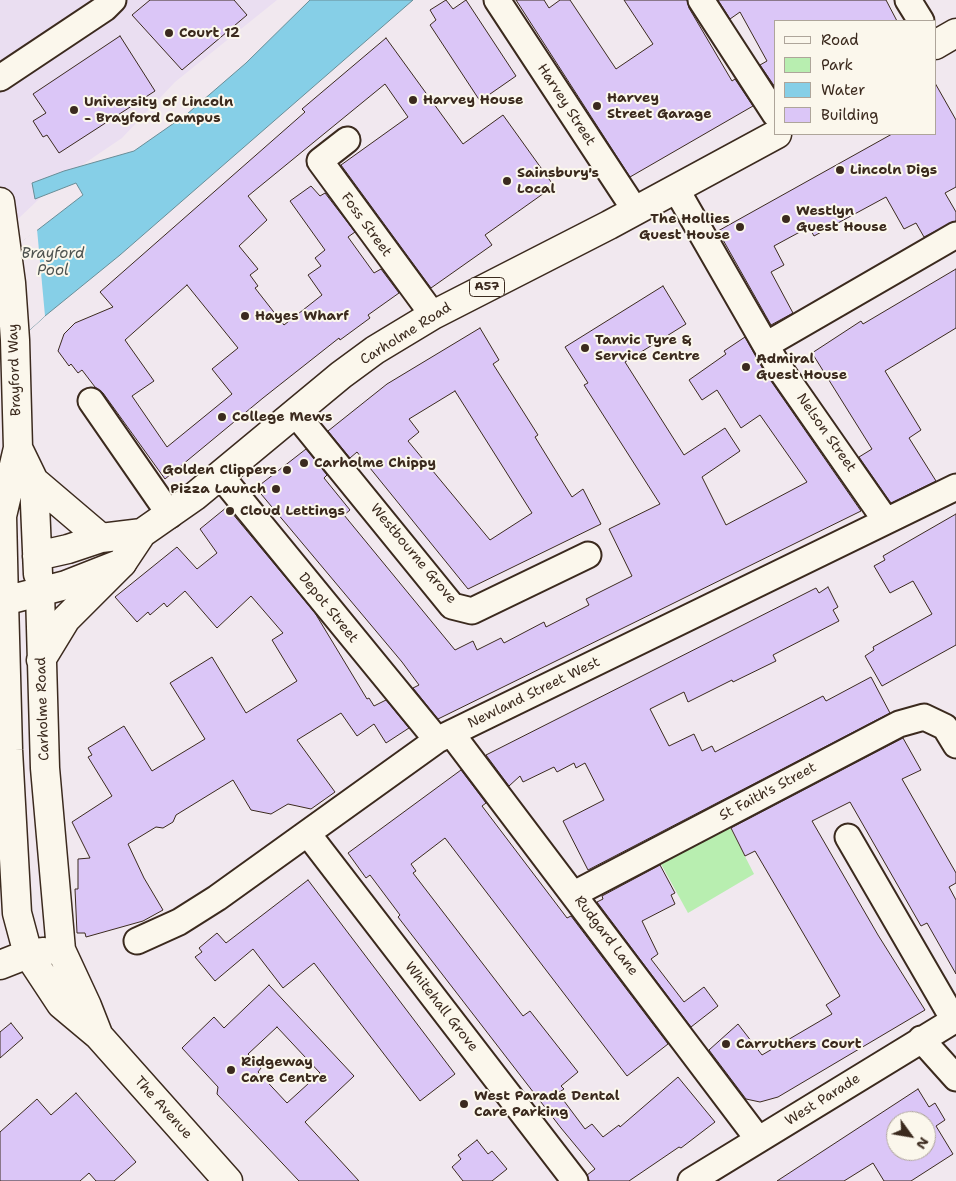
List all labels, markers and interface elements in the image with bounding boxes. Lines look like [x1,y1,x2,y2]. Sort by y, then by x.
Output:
legend [774,20,936,135]
place label: Court 12 [179,25,240,41]
marker: Court 12 [163,27,175,39]
text: Road [821,30,859,50]
text: Park [821,55,853,75]
street label: Harvey Street [533,61,599,149]
text: Water [821,80,865,100]
place label: Harvey Street Garage [607,90,712,122]
place label: Harvey House [423,92,523,108]
place label: University of Lincoln - Brayford Campus [84,94,233,126]
marker: Harvey House [407,94,419,106]
marker: Harvey Street Garage [591,100,603,112]
marker: University of Lincoln - Brayford Campus [68,104,80,116]
text: Building [821,105,878,125]
place label: Lincoln Digs [850,162,937,178]
marker: Lincoln Digs [834,164,846,176]
place label: Sainsbury's Local [517,165,599,198]
marker: Sainsbury's Local [501,175,513,187]
street label: Foss Street [337,190,395,260]
place label: Westlyn Guest House [796,203,887,236]
place label: The Hollies Guest House [639,211,730,243]
marker: Westlyn Guest House [780,213,792,225]
marker: The Hollies Guest House [734,221,746,233]
water label: Brayford Pool [22,245,84,280]
road number: A57 [470,278,504,296]
street label: Carholme Road [357,299,455,369]
place label: Hayes Wharf [255,308,349,324]
marker: Hayes Wharf [239,310,251,322]
street label: Brayford Way [5,324,25,416]
place label: Tanvic Tyre & Service Centre [595,332,700,364]
marker: Tanvic Tyre & Service Centre [579,342,591,354]
place label: Admiral Guest House [756,351,847,384]
marker: Admiral Guest House [740,361,752,373]
street label: Nelson Street [793,390,859,476]
place label: College Mews [232,409,332,425]
marker: College Mews [216,411,228,423]
place label: Carholme Chippy [314,455,436,471]
marker: Carholme Chippy [298,457,310,469]
place label: Golden Clippers [162,462,277,478]
marker: Golden Clippers [281,464,293,476]
place label: Pizza Launch [170,481,266,497]
marker: Pizza Launch [270,483,282,495]
street label: Westbourne Grove [366,501,460,607]
place label: Cloud Lettings [240,503,345,519]
marker: Cloud Lettings [224,505,236,517]
street label: Depot Street [295,570,361,646]
street label: Newland Street West [465,654,603,732]
street label: Carholme Road [33,657,53,761]
street label: St Faith's Street [717,759,819,825]
street label: Rudgard Lane [571,893,641,979]
street label: Whitehall Grove [401,959,481,1055]
place label: Carruthers Court [736,1036,862,1052]
marker: Carruthers Court [720,1038,732,1050]
place label: Ridgeway Care Centre [241,1054,327,1086]
marker: Ridgeway Care Centre [225,1064,237,1076]
street label: West Parade [782,1070,864,1130]
street label: The Avenue [130,1073,196,1143]
place label: West Parade Dental Care Parking [474,1088,620,1120]
marker: West Parade Dental Care Parking [458,1098,470,1110]
north arrow [886,1111,936,1161]
text: N [912,1134,933,1153]

